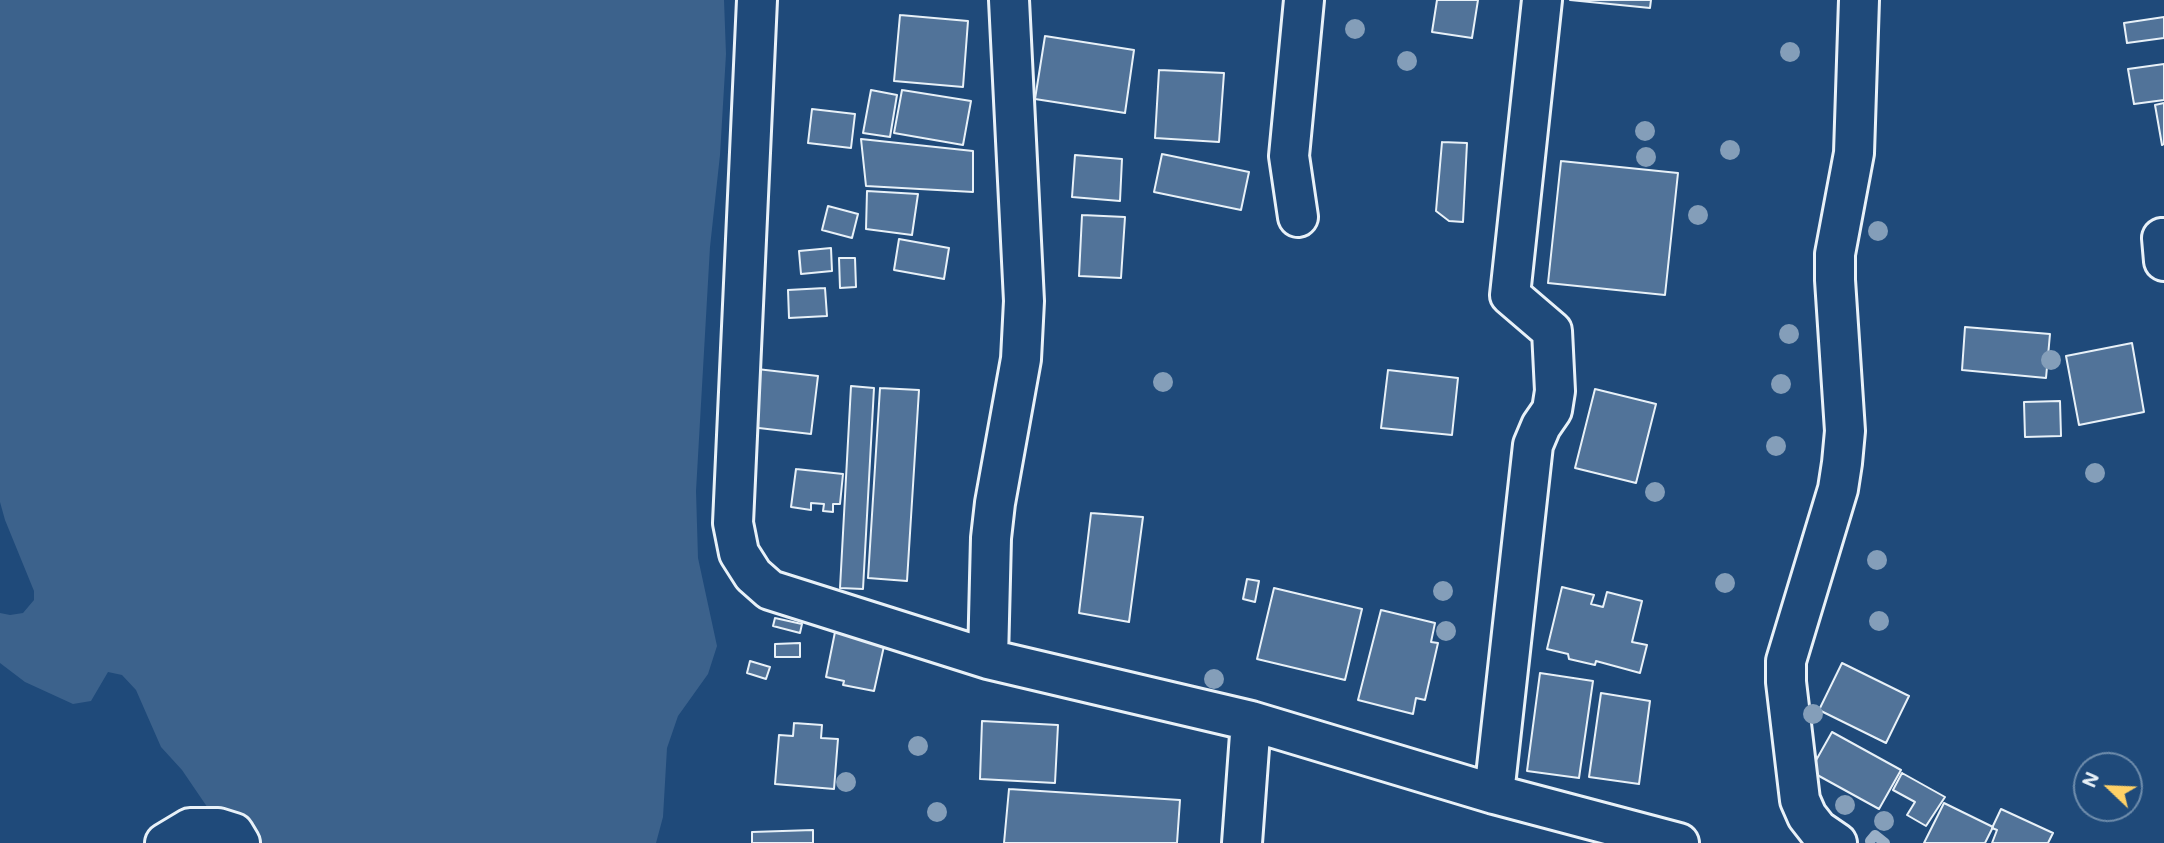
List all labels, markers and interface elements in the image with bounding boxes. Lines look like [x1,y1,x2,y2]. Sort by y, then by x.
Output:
north arrow [2073,752,2143,822]
text: N [2076,768,2104,791]

